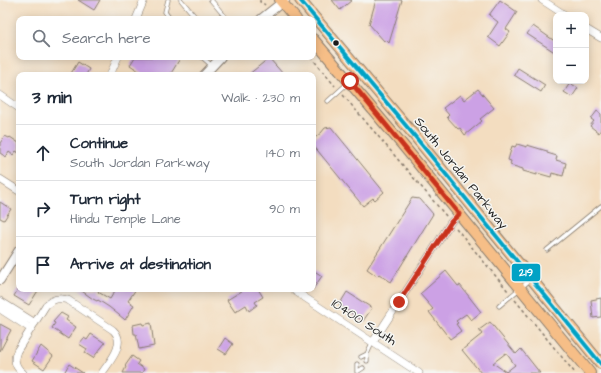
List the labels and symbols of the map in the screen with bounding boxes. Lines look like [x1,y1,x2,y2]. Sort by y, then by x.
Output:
unlabelled marker [331,38,341,48]
route start [341,72,359,90]
street label: South Jordan Parkway [409,113,512,234]
line badge: 219 [511,263,541,282]
text: 219 [518,265,533,280]
route end [390,293,408,311]
street label: 10400 South [328,294,401,350]

